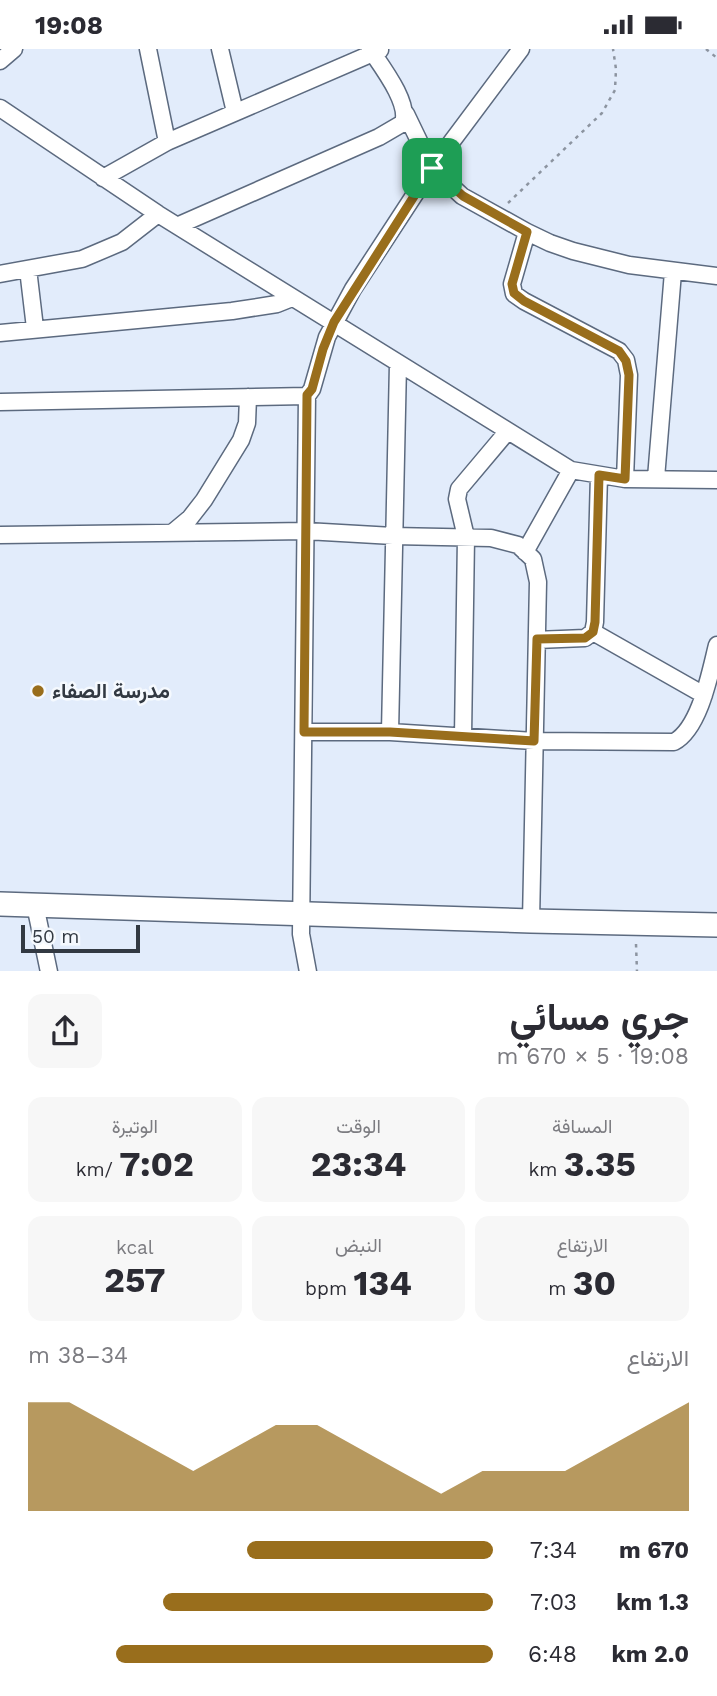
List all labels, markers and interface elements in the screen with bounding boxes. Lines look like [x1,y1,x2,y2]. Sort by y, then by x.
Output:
text: 19:08 [35,10,103,40]
pin [402,138,462,198]
icon: arrive [413,149,451,187]
place label: مدرسة الصفاء [52,678,170,704]
marker: مدرسة الصفاء [30,683,46,699]
scale bar [21,923,140,954]
text: 50 m [32,925,79,948]
button: share [28,994,102,1068]
text: جري مسائي [510,995,689,1039]
text: 19:08 · 5 × 670 m [496,1043,689,1070]
text: الوتيرة [112,1115,158,1138]
text: الوقت [336,1115,381,1138]
text: المسافة [552,1115,612,1138]
text: 7:02 [119,1143,194,1185]
text: 23:34 [311,1143,406,1185]
text: 3.35 [564,1143,636,1185]
text: /km [76,1158,119,1181]
text: km [528,1158,564,1181]
text: النبض [335,1234,382,1257]
text: الارتفاع [556,1234,608,1257]
text: kcal [116,1236,154,1259]
text: 257 [104,1259,166,1301]
text: 134 [353,1262,412,1304]
text: 30 [573,1262,616,1304]
text: bpm [305,1277,353,1300]
text: m [548,1277,573,1300]
text: 34–38 m [28,1342,128,1369]
text: الارتفاع [627,1345,689,1372]
text: 7:34 [530,1537,577,1564]
text: 670 m [619,1537,689,1564]
text: 7:03 [530,1589,577,1616]
text: 1.3 km [616,1589,689,1616]
text: 6:48 [528,1641,577,1668]
text: 2.0 km [611,1641,689,1668]

